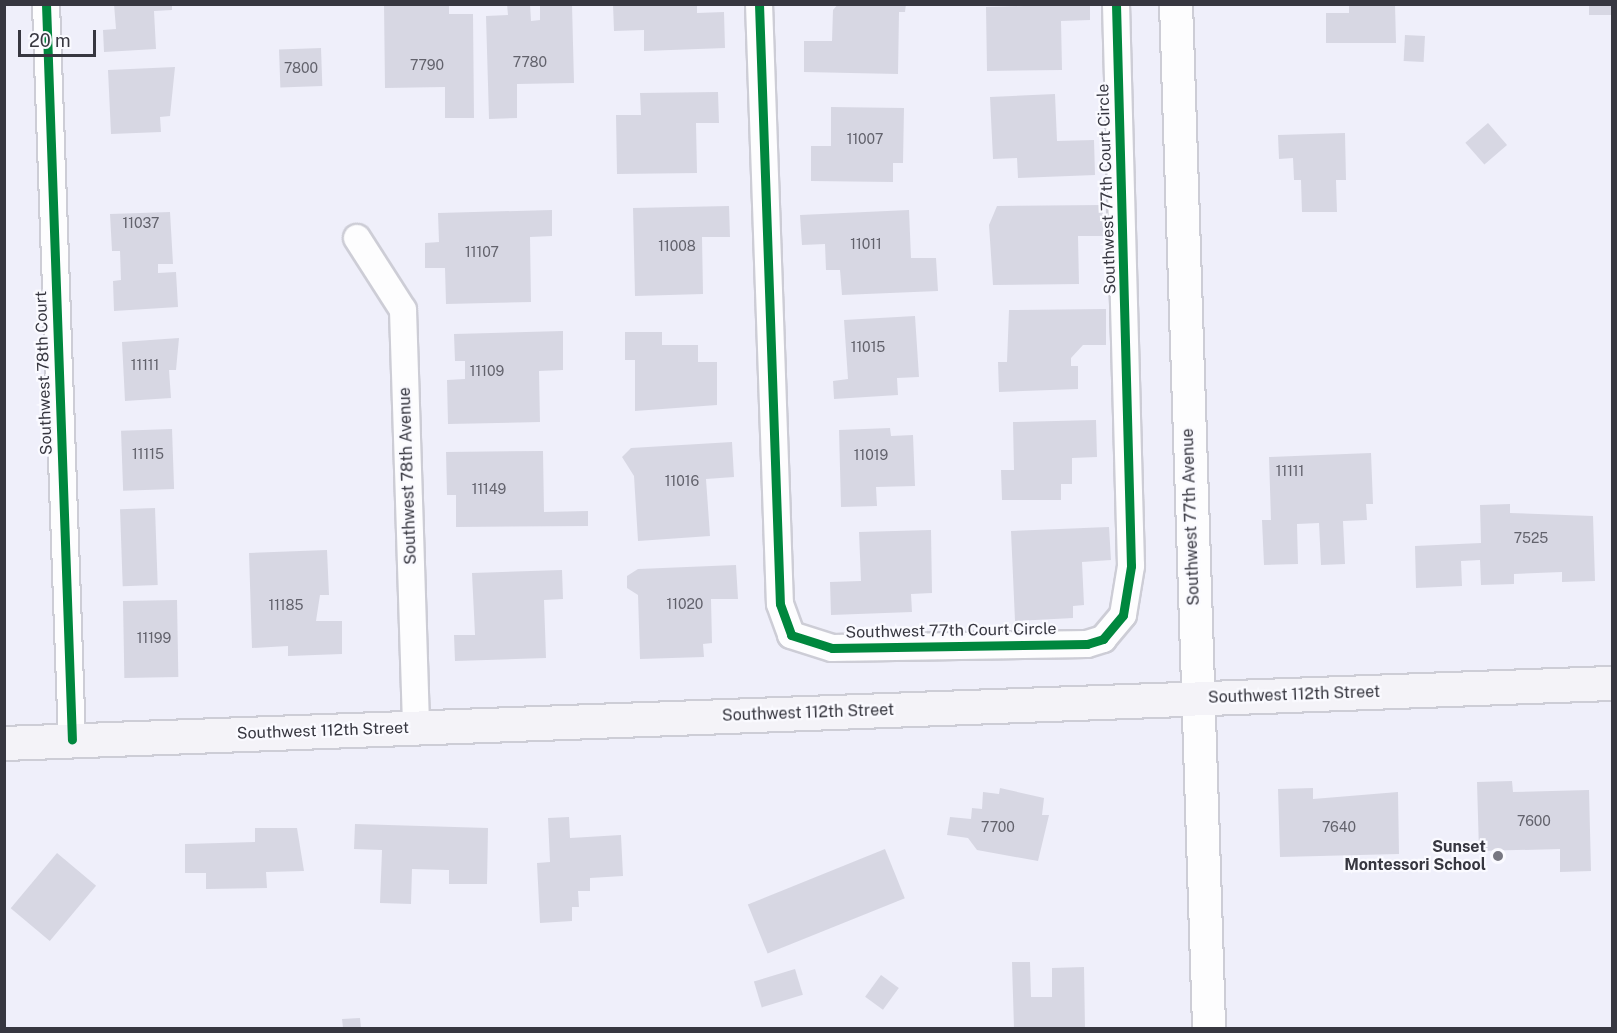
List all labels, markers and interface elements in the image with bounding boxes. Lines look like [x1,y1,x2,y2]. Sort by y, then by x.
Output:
scale bar [21,18,99,56]
text: 20 m [29,30,71,51]
house number: 7780 [513,54,547,70]
house number: 7790 [410,57,444,73]
house number: 7800 [284,60,318,76]
street label: Southwest 77th Court Circle [1094,83,1120,295]
house number: 11007 [847,131,883,147]
house number: 11037 [123,215,159,231]
house number: 11011 [850,236,882,252]
house number: 11008 [658,238,696,254]
house number: 11107 [465,244,499,260]
street label: Southwest 78th Court [32,291,56,455]
house number: 11015 [851,339,885,355]
house number: 11111 [131,357,159,373]
house number: 11109 [470,363,504,379]
street label: Southwest 78th Avenue [395,387,421,565]
street label: Southwest 77th Avenue [1178,428,1204,606]
house number: 11115 [132,446,164,462]
house number: 11019 [854,447,888,463]
house number: 11111 [1276,463,1304,479]
house number: 11016 [665,473,699,489]
house number: 11149 [472,481,506,497]
house number: 7525 [1514,530,1548,546]
house number: 11020 [667,596,703,612]
house number: 11185 [268,597,304,613]
street label: Southwest 77th Court Circle [845,620,1057,642]
house number: 11199 [137,630,171,646]
street label: Southwest 112th Street [1208,682,1380,708]
street label: Southwest 112th Street [722,700,894,726]
street label: Southwest 112th Street [237,718,409,744]
house number: 7600 [1517,813,1551,829]
house number: 7700 [981,819,1015,835]
house number: 7640 [1322,819,1356,835]
place label: Sunset Montessori School [1344,837,1486,875]
marker: Sunset Montessori School [1491,849,1505,863]

